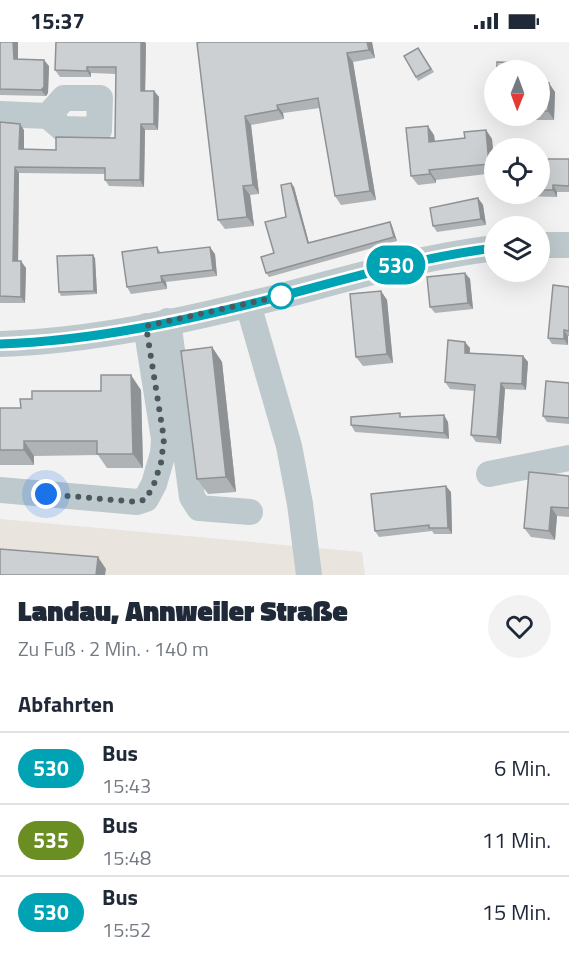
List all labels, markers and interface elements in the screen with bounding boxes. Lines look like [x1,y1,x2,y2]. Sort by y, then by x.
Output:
text: 15:37 [30,4,85,38]
north arrow [484,60,550,126]
map controls [484,60,550,282]
button: locate [484,138,550,204]
button: layers [484,216,550,282]
line badge: 530 [362,246,430,284]
text: 530 [378,249,414,281]
unlabelled marker [268,283,294,309]
your location [31,479,61,509]
text: Landau, Annweiler Straße [18,589,348,632]
button: heart [488,595,551,658]
text: Zu Fuß · 2 Min. · 140 m [18,633,209,664]
text: Abfahrten [18,687,114,721]
text: Bus [102,736,138,770]
text: 6 Min. [494,751,551,785]
text: 530 [33,752,69,784]
text: 15:43 [102,770,151,801]
text: Bus [102,808,138,842]
text: 11 Min. [482,823,551,857]
text: 535 [33,824,69,856]
text: 15:48 [102,842,151,873]
text: Bus [102,880,138,914]
text: 15 Min. [482,895,551,929]
text: 530 [33,896,69,928]
text: 15:52 [102,914,151,945]

